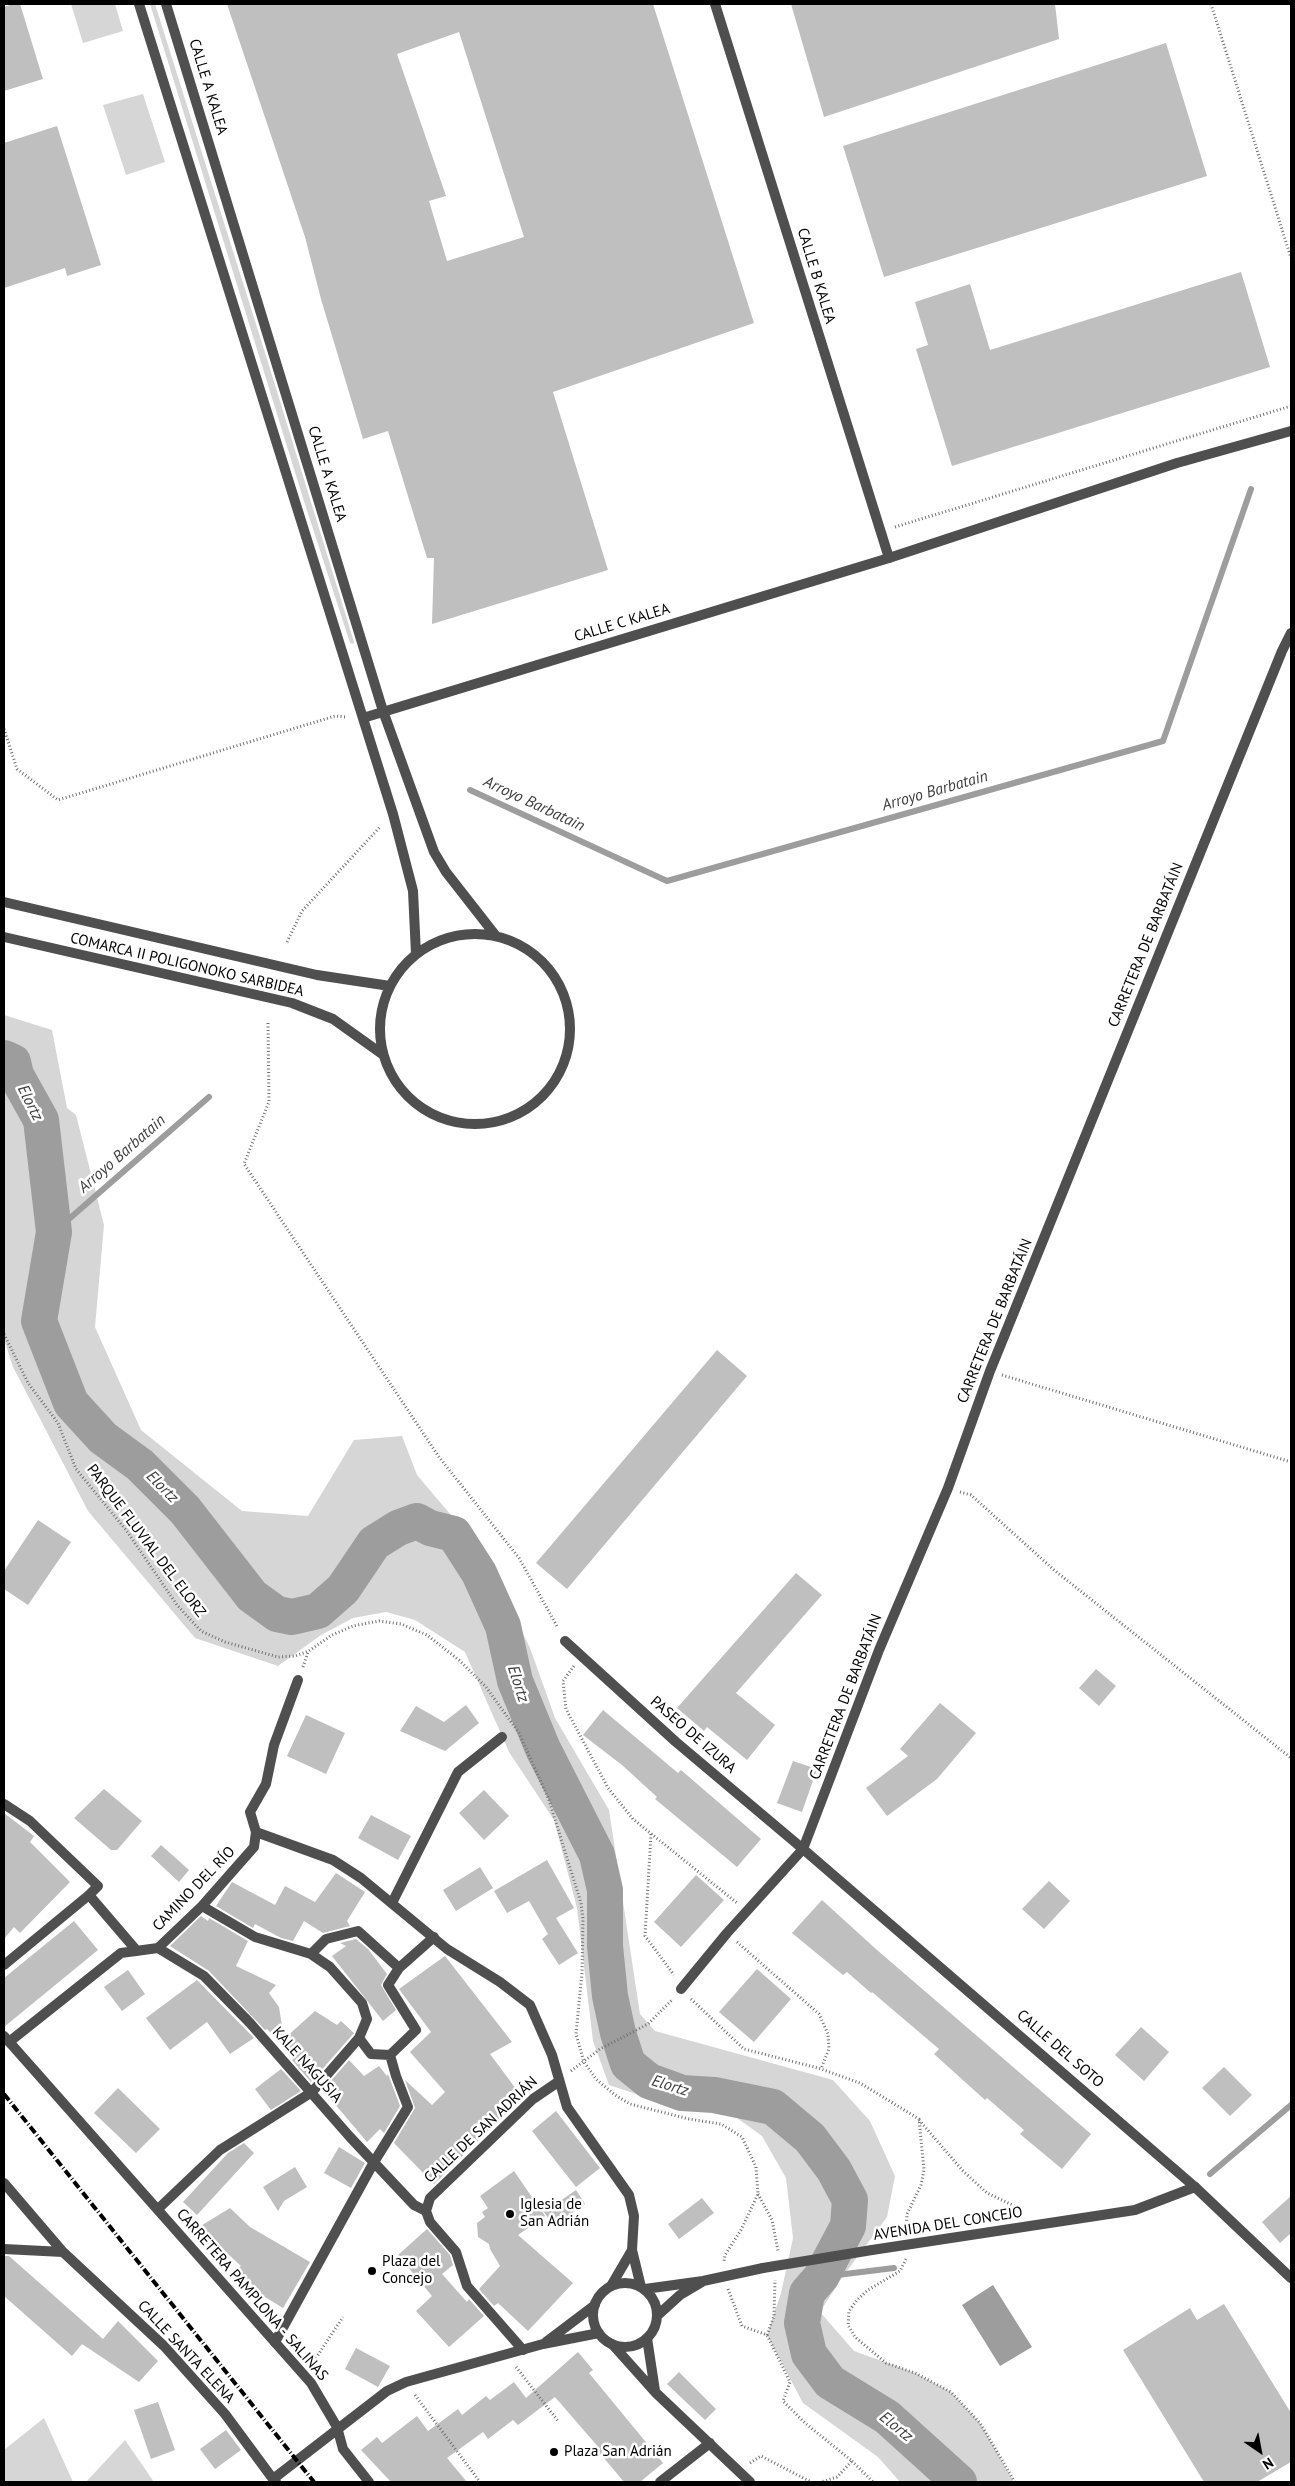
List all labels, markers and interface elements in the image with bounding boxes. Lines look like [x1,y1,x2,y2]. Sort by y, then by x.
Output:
street label: CALLE A KALEA [185,37,231,137]
street label: CALLE B KALEA [793,226,839,326]
street label: CALLE A KALEA [304,424,350,524]
street label: CALLE C KALEA [572,600,672,646]
water label: Arroyo Barbatain [880,767,990,815]
water label: Arroyo Barbatain [480,772,588,836]
street label: CARRETERA DE BARBATÁIN [1105,860,1187,1030]
street label: COMARCA II POLIGONOKO SARBIDEA [68,929,306,1001]
water label: Elortz [13,1082,47,1124]
water label: Arroyo Barbatain [74,1111,170,1197]
street label: CARRETERA DE BARBATÁIN [954,1236,1036,1406]
street label: PARQUE FLUVIAL DEL ELORZ [83,1461,209,1621]
water label: Elortz [142,1467,182,1507]
street label: CARRETERA DE BARBATÁIN [806,1612,886,1782]
water label: Elortz [503,1663,533,1705]
street label: PASEO DE IZURA [646,1693,740,1777]
street label: CAMINO DEL RÍO [149,1843,239,1935]
street label: CALLE DEL SOTO [1013,2006,1107,2092]
street label: KALE NAGUSIA [268,2023,346,2107]
water label: Elortz [649,2071,691,2101]
street label: CALLE DE SAN ADRIÁN [421,2073,541,2187]
place label: Iglesia de San Adrián [520,2196,589,2231]
street label: AVENIDA DEL CONCEJO [872,2203,1024,2245]
street label: CARRETERA PAMPLONA - SALINAS [172,2205,332,2385]
marker: Iglesia de San Adrián [504,2208,516,2220]
place label: Plaza del Concejo [382,2253,440,2288]
marker: Plaza del Concejo [366,2265,378,2277]
street label: CALLE SANTA ELENA [134,2297,238,2407]
water label: Elortz [875,2408,917,2446]
north arrow [1235,2426,1285,2476]
place label: Plaza San Adrián [564,2443,672,2461]
marker: Plaza San Adrián [548,2446,560,2458]
text: N [1259,2454,1277,2474]

